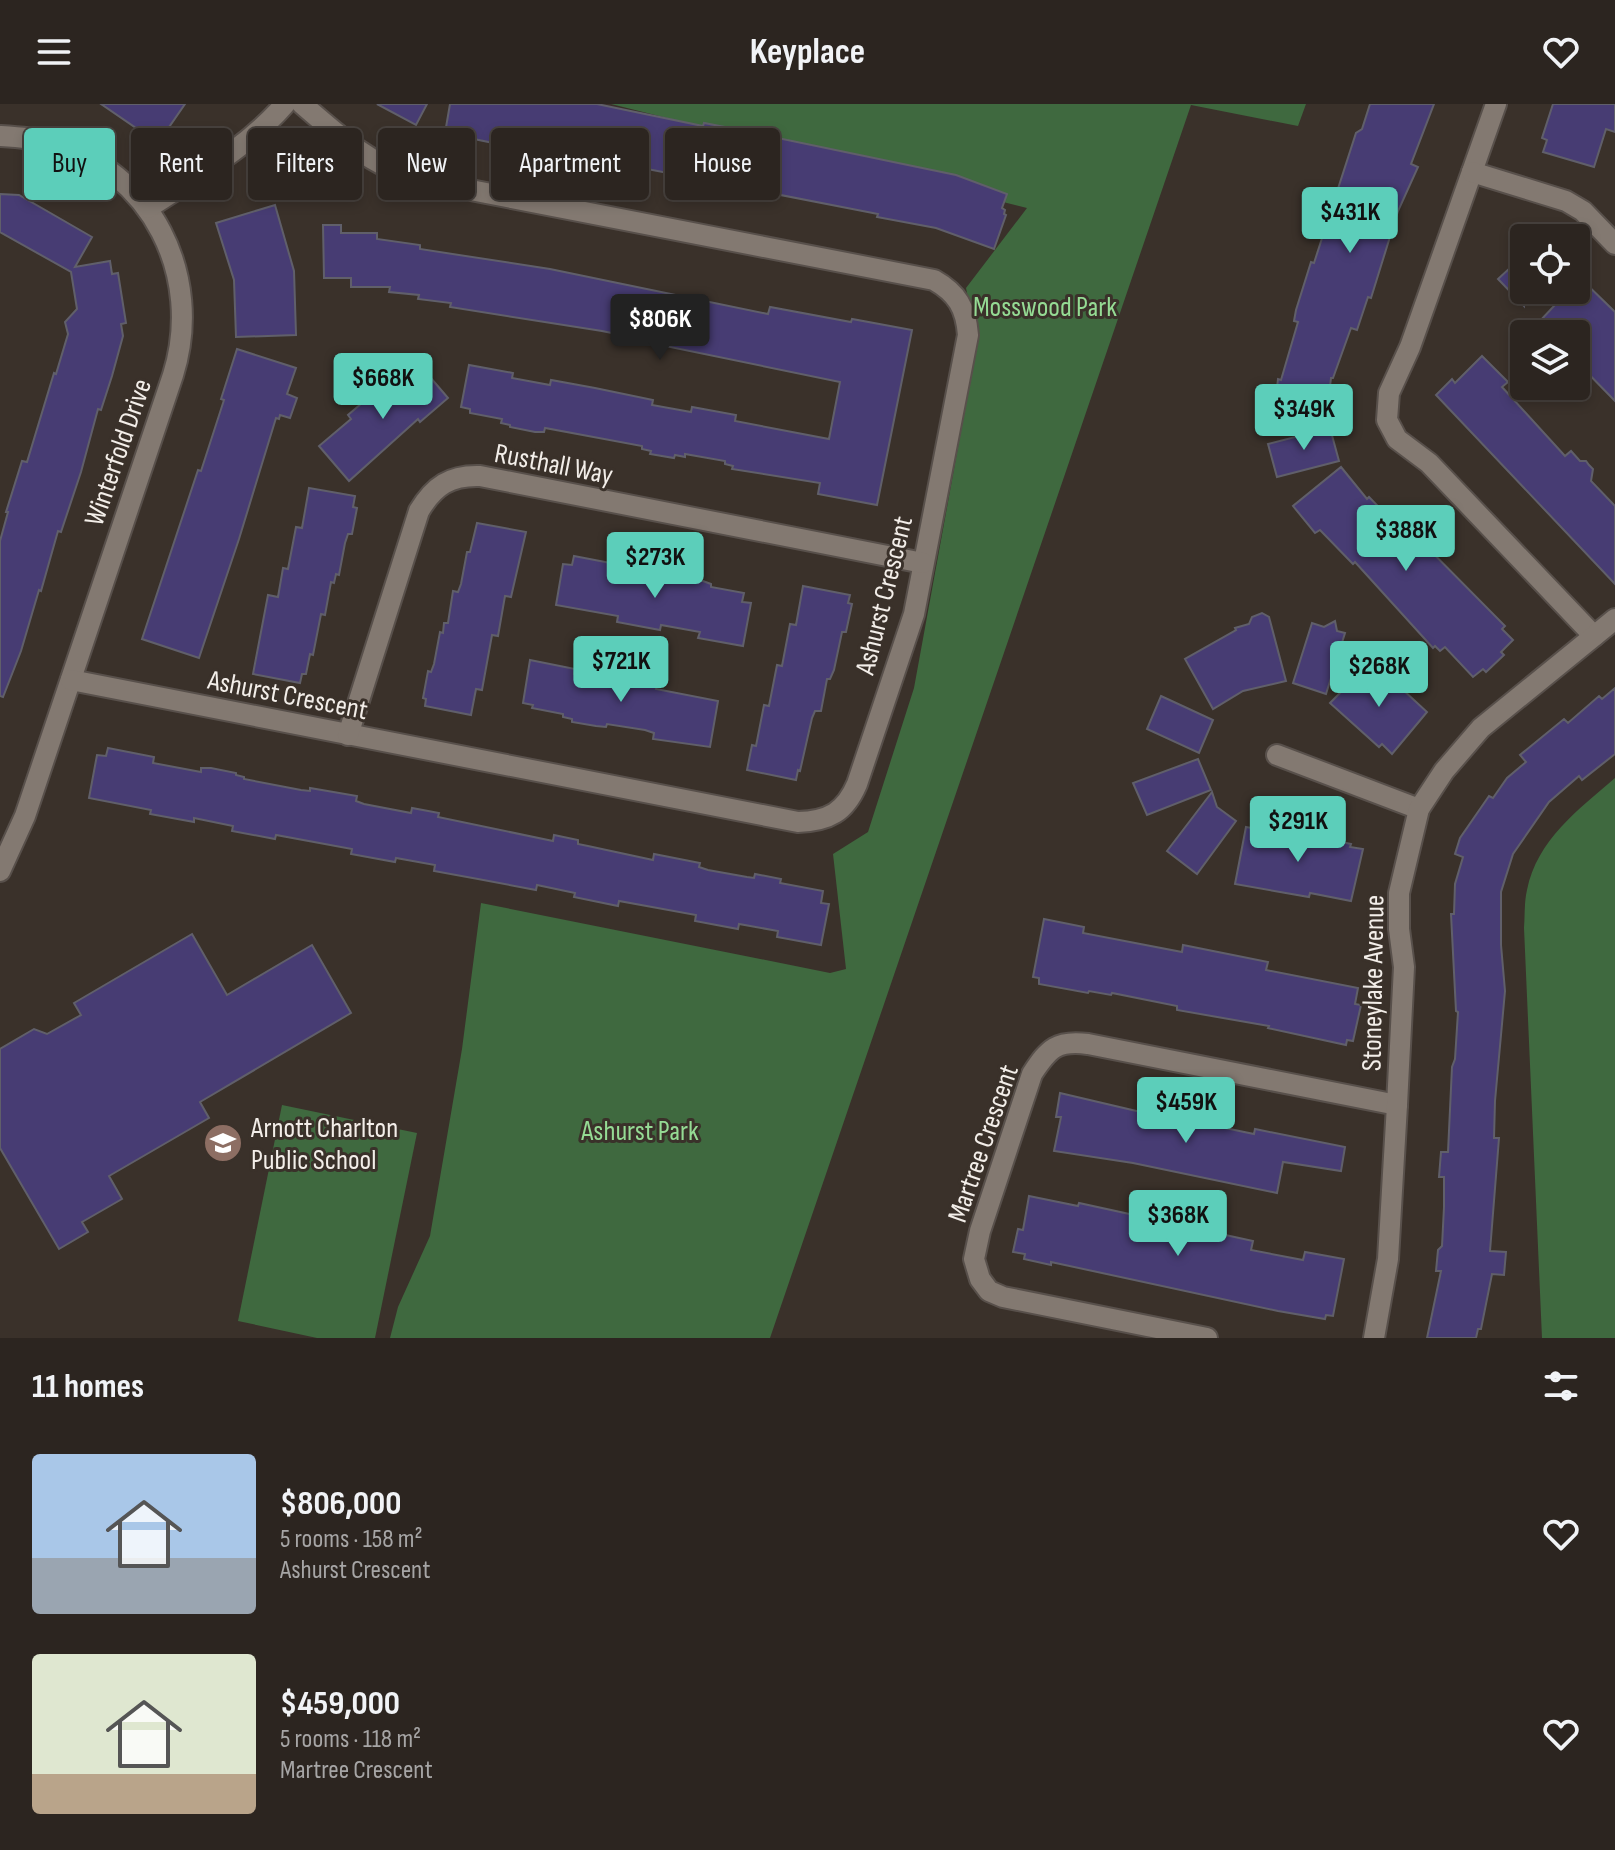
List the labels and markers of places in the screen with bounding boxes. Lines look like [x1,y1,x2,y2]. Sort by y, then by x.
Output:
pin: $431K [1294,187,1406,255]
pin: $806K [604,294,716,362]
pin: $668K [327,353,439,421]
pin: $349K [1248,384,1360,452]
pin: $388K [1350,505,1462,573]
pin: $273K [599,532,711,600]
pin: $721K [565,636,677,704]
pin: $268K [1323,641,1435,709]
pin: $291K [1242,796,1354,864]
pin: $459K [1130,1077,1242,1145]
place label: Arnott Charlton Public School [250,1112,398,1177]
school or university icon: Arnott Charlton Public School [202,1122,244,1164]
pin: $368K [1122,1190,1234,1258]

